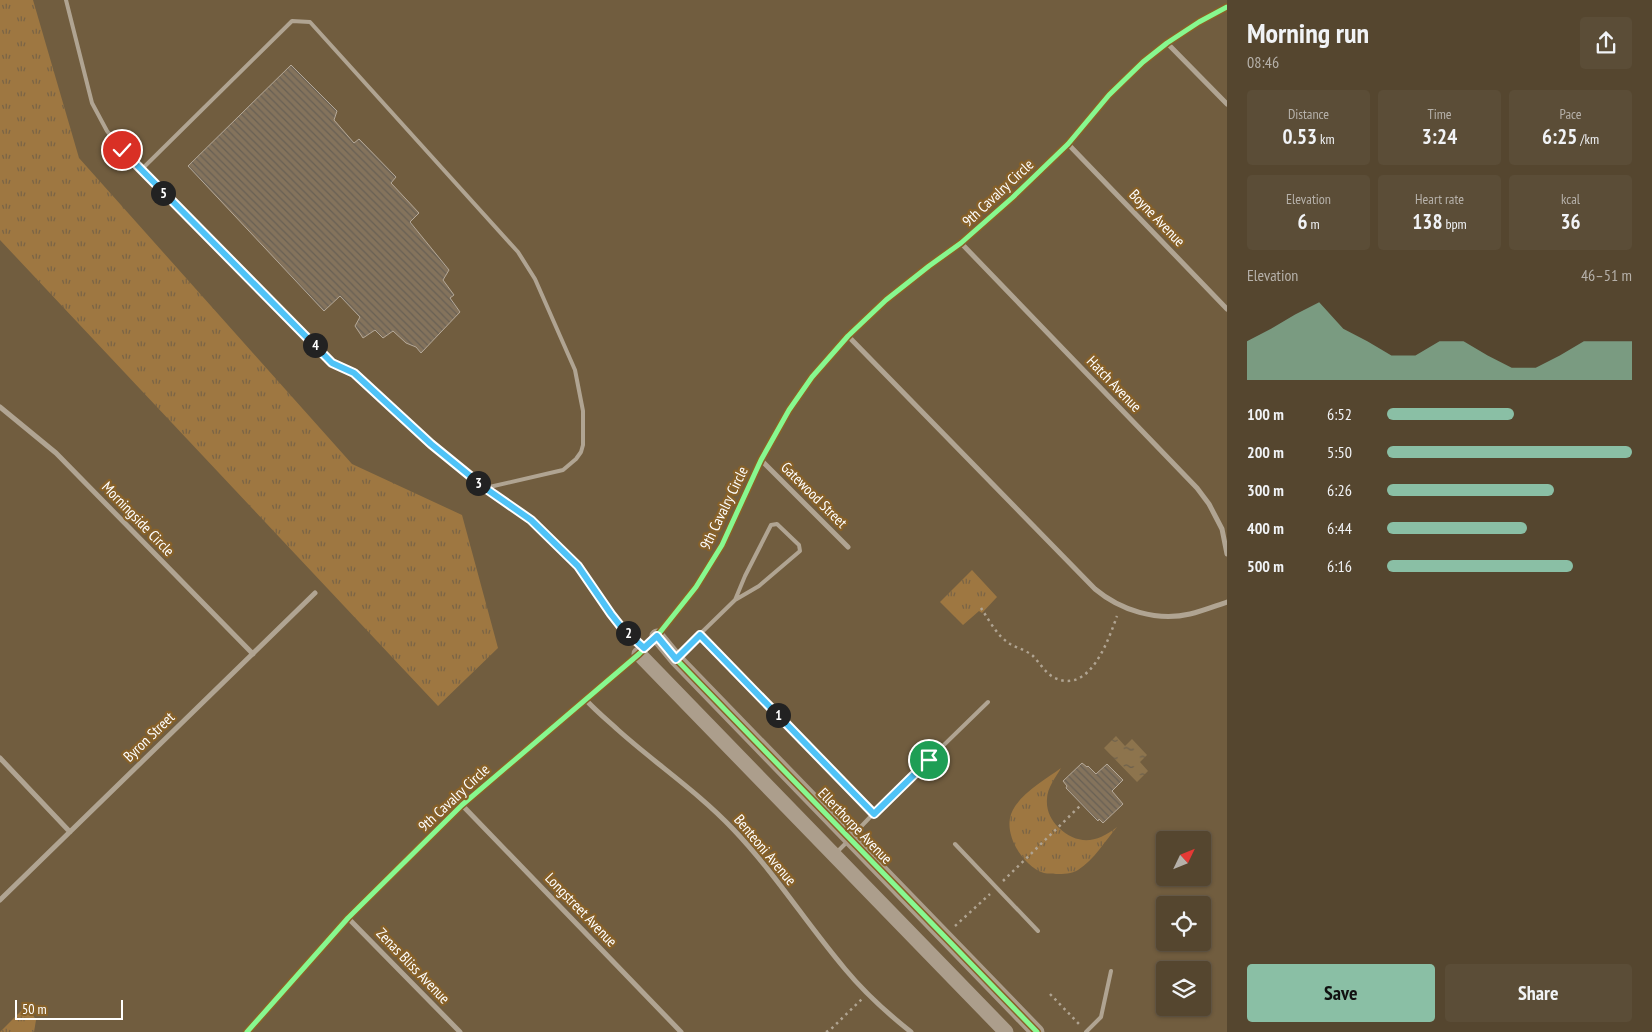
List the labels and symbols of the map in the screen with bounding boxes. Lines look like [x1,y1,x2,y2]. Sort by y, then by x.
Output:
pin [101,129,143,171]
street label: 9th Cavalry Circle [958,155,1037,230]
pin: 5 [150,180,176,206]
street label: Boyne Avenue [1125,185,1189,250]
pin: 4 [302,332,328,358]
street label: Hatch Avenue [1083,352,1146,416]
street label: Gatewood Street [777,458,851,532]
street label: 9th Cavalry Circle [695,463,752,553]
pin: 3 [466,470,490,496]
street label: Morningside Circle [98,477,179,560]
pin: 2 [616,620,640,646]
pin: 1 [766,702,790,728]
street label: Byron Street [119,708,178,766]
pin [908,739,950,781]
street label: 9th Cavalry Circle [414,760,493,835]
street label: Ellerthorpe Avenue [814,784,897,868]
street label: Benteoni Avenue [730,810,801,889]
north arrow [1156,831,1211,886]
street label: Longstreet Avenue [541,869,621,951]
street label: Zenas Bliss Avenue [373,924,454,1007]
scale bar [15,997,122,1020]

